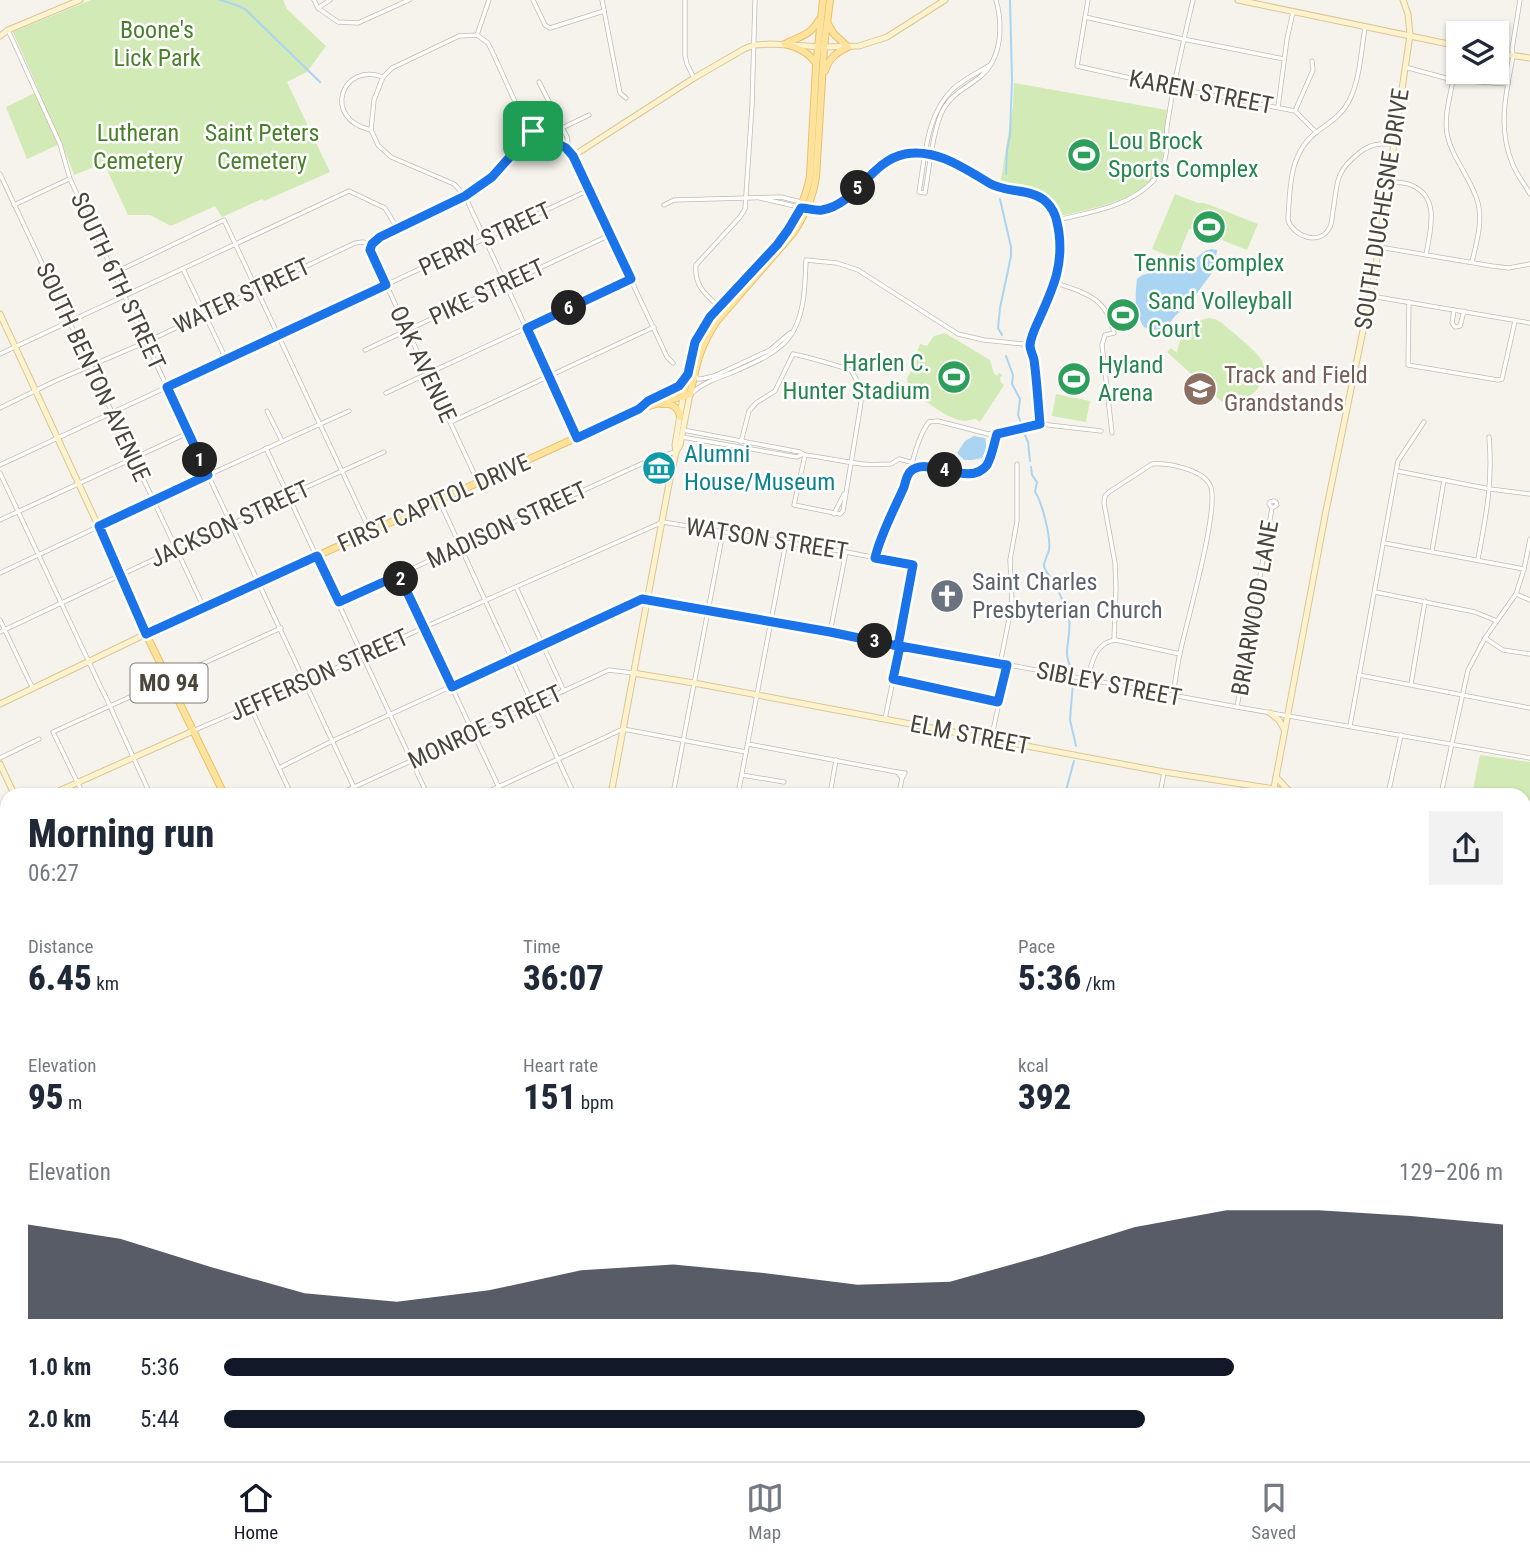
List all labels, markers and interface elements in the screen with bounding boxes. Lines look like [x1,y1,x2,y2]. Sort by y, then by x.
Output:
park label: Boone's Lick Park [113,16,201,72]
map controls [1446,21,1509,84]
button: layers [1446,21,1509,84]
street label: KAREN STREET [1127,64,1275,120]
street label: SOUTH DUCHESNE DRIVE [1349,87,1415,331]
pin [503,101,563,161]
icon: arrive [514,112,552,150]
park label: Lutheran Cemetery [93,119,183,175]
park label: Saint Peters Cemetery [205,119,319,175]
place label: Lou Brock Sports Complex [1108,127,1259,183]
sports icon: Lou Brock Sports Complex [1065,136,1103,174]
pin: 5 [840,170,876,206]
text: 5 [853,176,862,199]
street label: SOUTH 6TH STREET [65,188,171,374]
street label: PERRY STREET [415,196,555,282]
sports icon: Tennis Complex [1190,208,1228,246]
place label: Tennis Complex [1134,249,1284,277]
street label: WATER STREET [169,252,315,340]
street label: PIKE STREET [425,253,549,331]
street label: SOUTH BENTON AVENUE [30,258,156,486]
place label: Sand Volleyball Court [1148,287,1292,343]
pin: 6 [552,290,586,326]
text: 6 [564,296,573,319]
sports icon: Sand Volleyball Court [1104,296,1142,334]
street label: OAK AVENUE [384,301,462,427]
place label: Harlen C. Hunter Stadium [783,349,930,405]
place label: Hyland Arena [1098,351,1163,407]
sports icon: Harlen C. Hunter Stadium [935,358,973,396]
sports icon: Hyland Arena [1055,360,1093,398]
place label: Track and Field Grandstands [1224,361,1368,417]
school or university icon: Track and Field Grandstands [1181,370,1219,408]
place label: Alumni House/Museum [684,440,835,496]
pin: 1 [182,442,218,477]
text: 1 [195,448,204,471]
street label: FIRST CAPITOL DRIVE [333,448,535,558]
museum icon: Alumni House/Museum [640,449,678,487]
pin: 4 [928,452,962,488]
text: 4 [940,458,949,481]
street label: JACKSON STREET [146,475,314,573]
street label: MADISON STREET [423,476,591,574]
street label: WATSON STREET [684,512,850,566]
street label: BRIARWOOD LANE [1226,518,1284,698]
pin: 2 [384,562,418,596]
text: 2 [396,567,405,590]
place label: Saint Charles Presbyterian Church [972,568,1163,624]
church icon: Saint Charles Presbyterian Church [928,577,966,615]
street label: JEFFERSON STREET [225,623,413,727]
pin: 3 [858,624,892,658]
text: 3 [870,629,879,652]
street label: SIBLEY STREET [1034,656,1184,712]
road number: MO 94 [130,664,208,702]
street label: MONROE STREET [404,679,566,775]
street label: ELM STREET [908,710,1032,760]
button: share [1429,811,1503,885]
text: Morning run [28,812,214,856]
text: 06:27 [28,860,79,887]
text: Distance [28,935,93,958]
text: Time [523,935,560,958]
text: Pace [1018,935,1055,958]
text: 6.45 [28,958,92,999]
text: 36:07 [523,958,604,999]
text: 5:36 [1018,958,1081,999]
text: km [92,972,119,995]
text: /km [1081,972,1116,995]
text: Elevation [28,1054,96,1077]
text: Heart rate [523,1054,598,1077]
text: kcal [1018,1054,1049,1077]
text: 95 [28,1077,64,1118]
text: 151 [523,1077,576,1118]
text: 392 [1018,1077,1071,1118]
text: m [64,1091,82,1114]
text: bpm [576,1091,614,1114]
text: Elevation [28,1159,111,1186]
text: 129–206 m [1399,1159,1503,1186]
text: 1.0 km [28,1354,91,1381]
text: 5:36 [140,1354,179,1381]
text: 2.0 km [28,1406,91,1433]
text: 5:44 [140,1406,179,1433]
tab: Home [234,1479,278,1544]
tab: Map [746,1479,784,1544]
tab: Saved [1251,1479,1296,1544]

